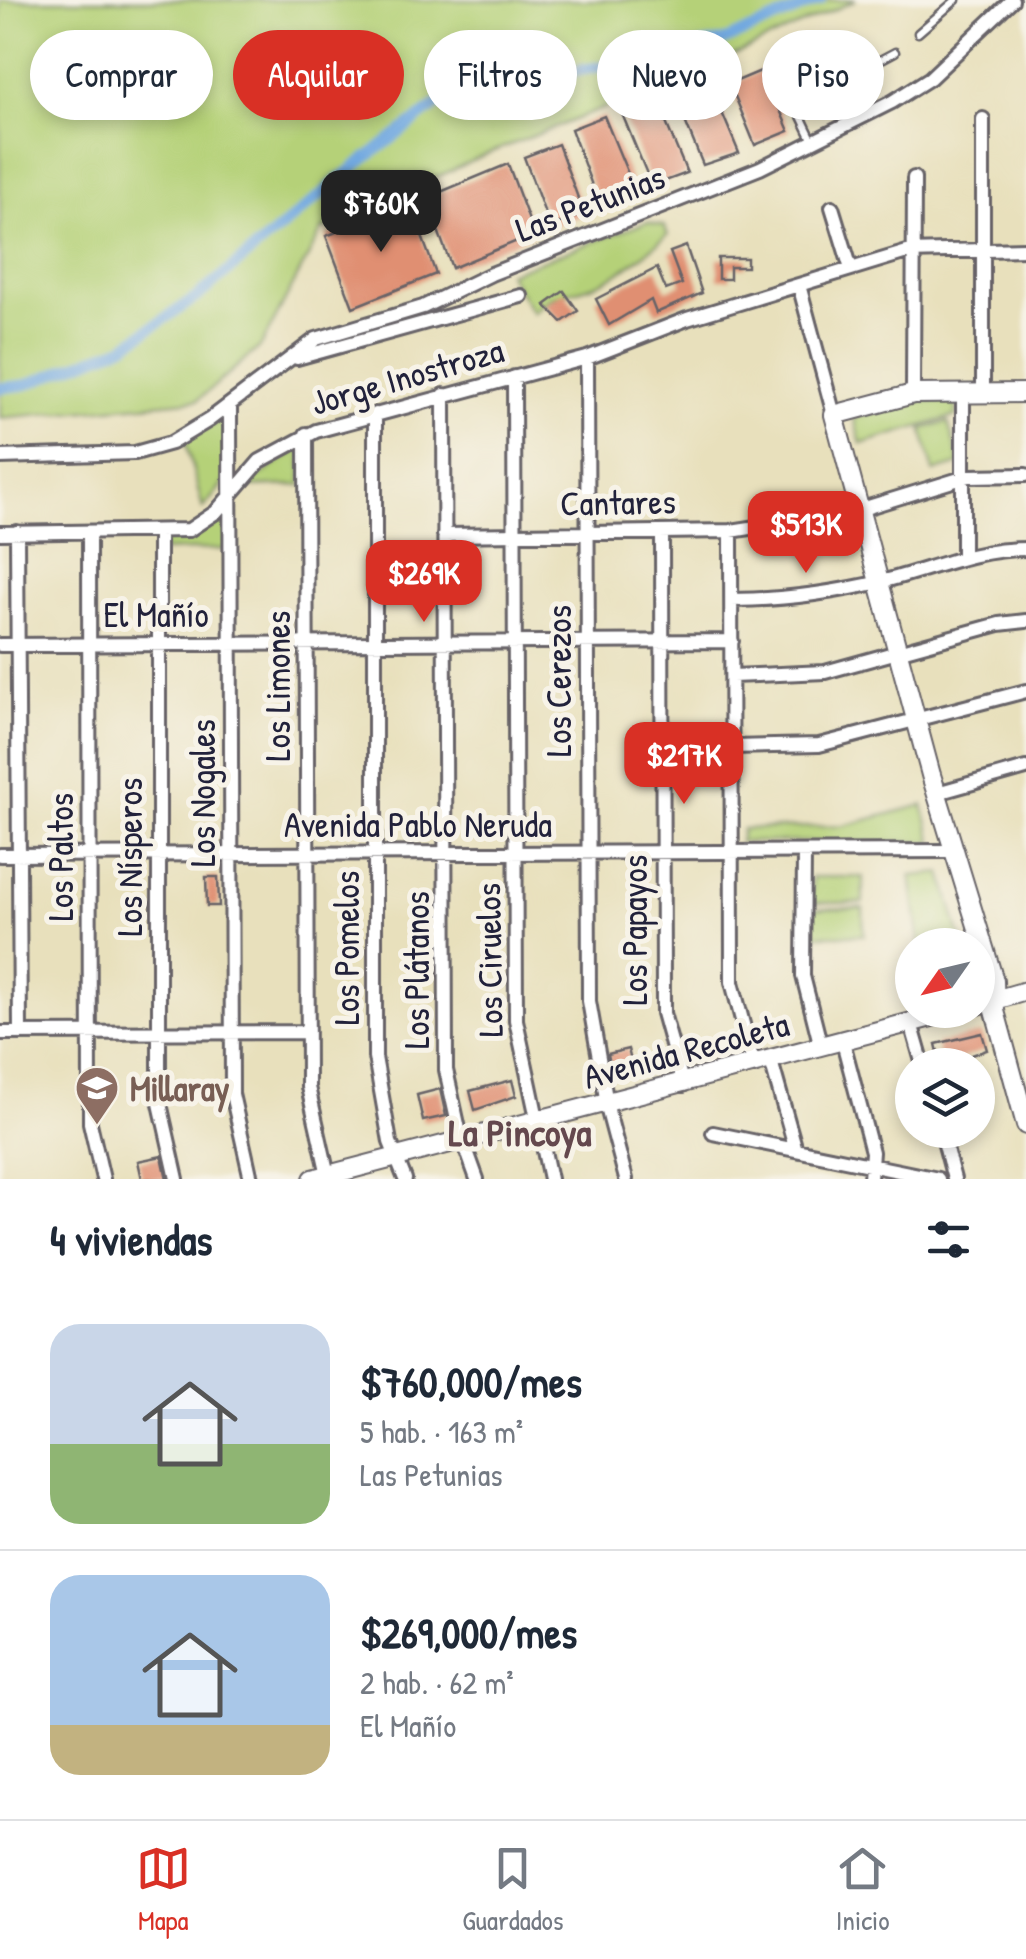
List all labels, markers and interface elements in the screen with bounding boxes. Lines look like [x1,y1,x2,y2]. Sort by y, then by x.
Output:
chip: Comprar [30,30,213,120]
chip: Alquilar [233,30,404,120]
chip: Filtros [424,30,577,120]
chip: Nuevo [597,30,742,120]
chip: Piso [762,30,884,120]
street label: Las Petunias [509,153,671,253]
pin: $760K [311,170,451,255]
text: $760K [343,181,419,224]
street label: Jorge Inostroza [305,326,509,426]
street label: Cantares [560,477,676,527]
pin: $513K [736,491,876,576]
text: $513K [770,502,842,545]
pin: $269K [354,540,494,625]
text: $269K [388,551,460,594]
street label: El Mañío [103,591,209,638]
street label: Los Cerezos [535,605,582,757]
street label: Los Limones [254,611,301,761]
street label: Los Nogales [179,719,226,867]
pin: $217K [614,722,754,807]
text: $217K [646,733,722,776]
street label: Los Nísperos [106,778,153,936]
street label: Los Paltos [37,793,84,921]
street label: Avenida Pablo Neruda [284,801,552,848]
street label: Los Papayos [611,855,658,1005]
street label: Los Pomelos [323,871,370,1025]
street label: Los Ciruelos [464,883,514,1037]
street label: Los Plátanos [393,891,440,1049]
north arrow [895,928,995,1028]
map controls [895,928,995,1148]
street label: Avenida Recoleta [578,1000,794,1100]
button: layers [895,1048,995,1148]
school or university icon: Millaray [74,1065,120,1126]
place label: Millaray [130,1065,230,1113]
district label: La Pincoya [449,1106,591,1159]
text: 4 viviendas [50,1211,213,1268]
icon: filters [921,1212,976,1267]
text: $760,000/mes [360,1353,582,1410]
icon: home [130,1364,250,1484]
text: 5 hab. · 163 m² [360,1410,523,1453]
text: Las Petunias [360,1453,503,1496]
text: $269,000/mes [360,1604,577,1661]
icon: home [130,1615,250,1735]
text: 2 hab. · 62 m² [360,1661,514,1704]
text: El Mañío [360,1704,456,1747]
tab: Mapa [136,1841,191,1939]
tab: Guardados [462,1841,564,1939]
tab: Inicio [835,1841,890,1939]

